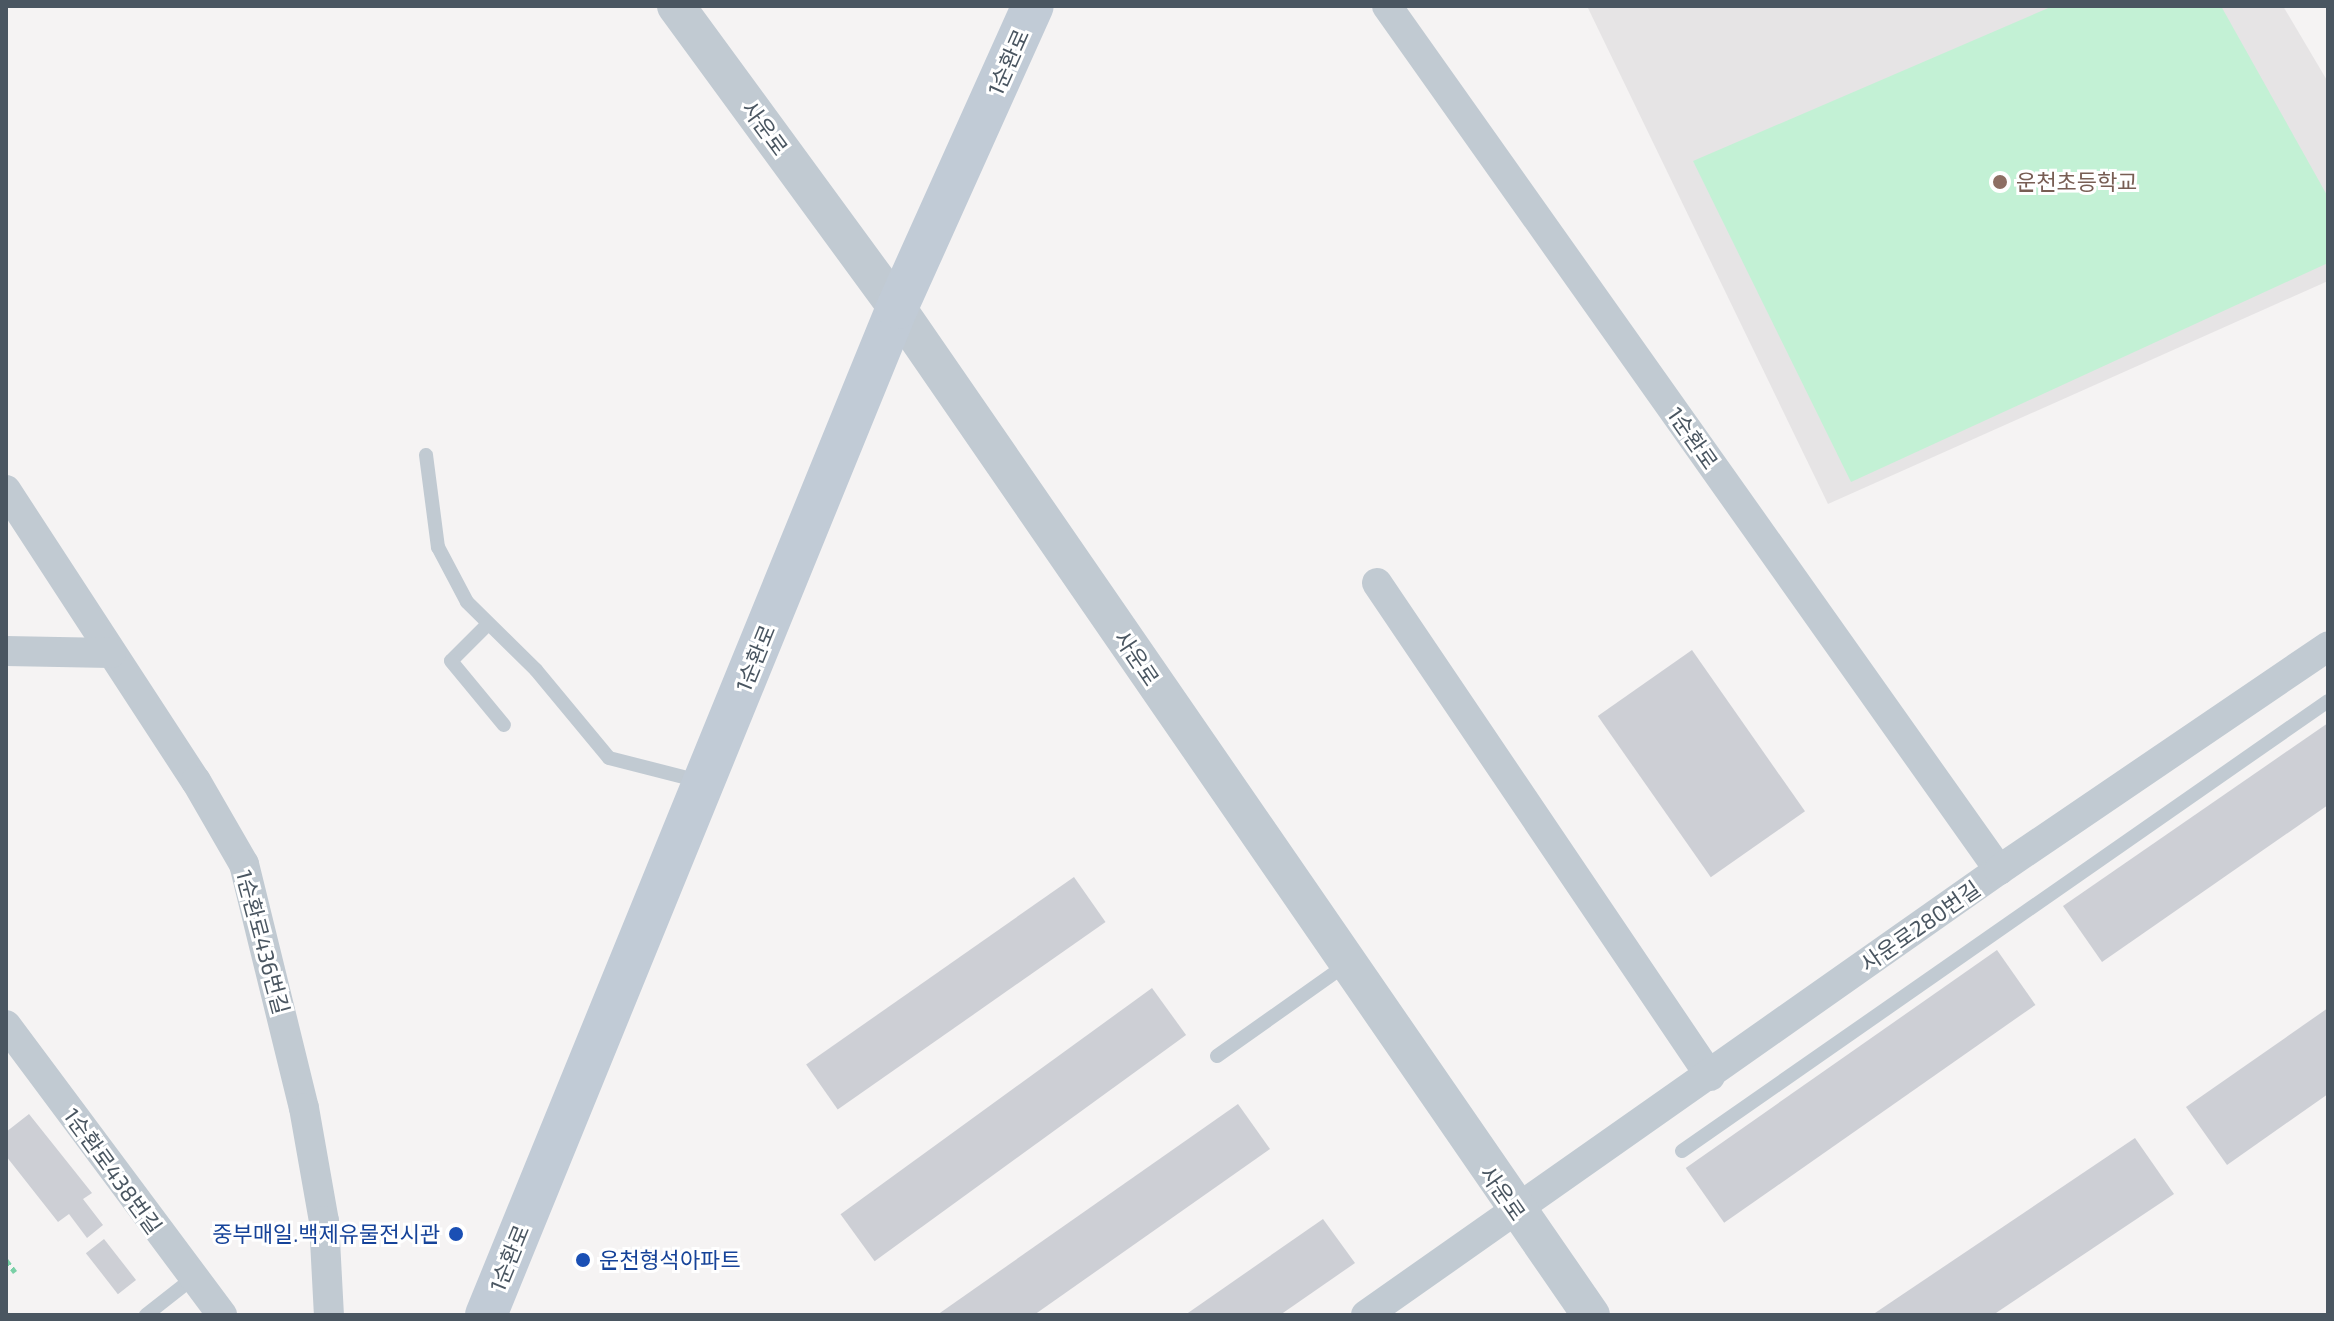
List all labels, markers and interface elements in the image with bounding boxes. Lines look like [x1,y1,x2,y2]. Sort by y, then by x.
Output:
street label: 1순환로 [982,25,1034,99]
street label: 사운로 [736,96,794,160]
place label: 운천초등학교 [2016,169,2137,195]
marker: 운천초등학교 [1991,173,2009,191]
street label: 1순환로 [1662,402,1724,474]
street label: 1순환로 [730,621,780,695]
street label: 사운로 [1109,625,1165,691]
street label: 1순환로436번길 [231,867,295,1017]
street label: 사운로280번길 [1855,875,1985,977]
street label: 1순환로438번길 [59,1103,167,1239]
street label: 사운로 [1475,1161,1531,1225]
place label: 중부매일.백제유물전시관 [212,1221,440,1247]
street label: 1순환로 [484,1221,534,1295]
marker: 중부매일.백제유물전시관 [447,1225,465,1243]
place label: 운천형석아파트 [599,1247,741,1273]
marker: 운천형석아파트 [574,1251,592,1269]

